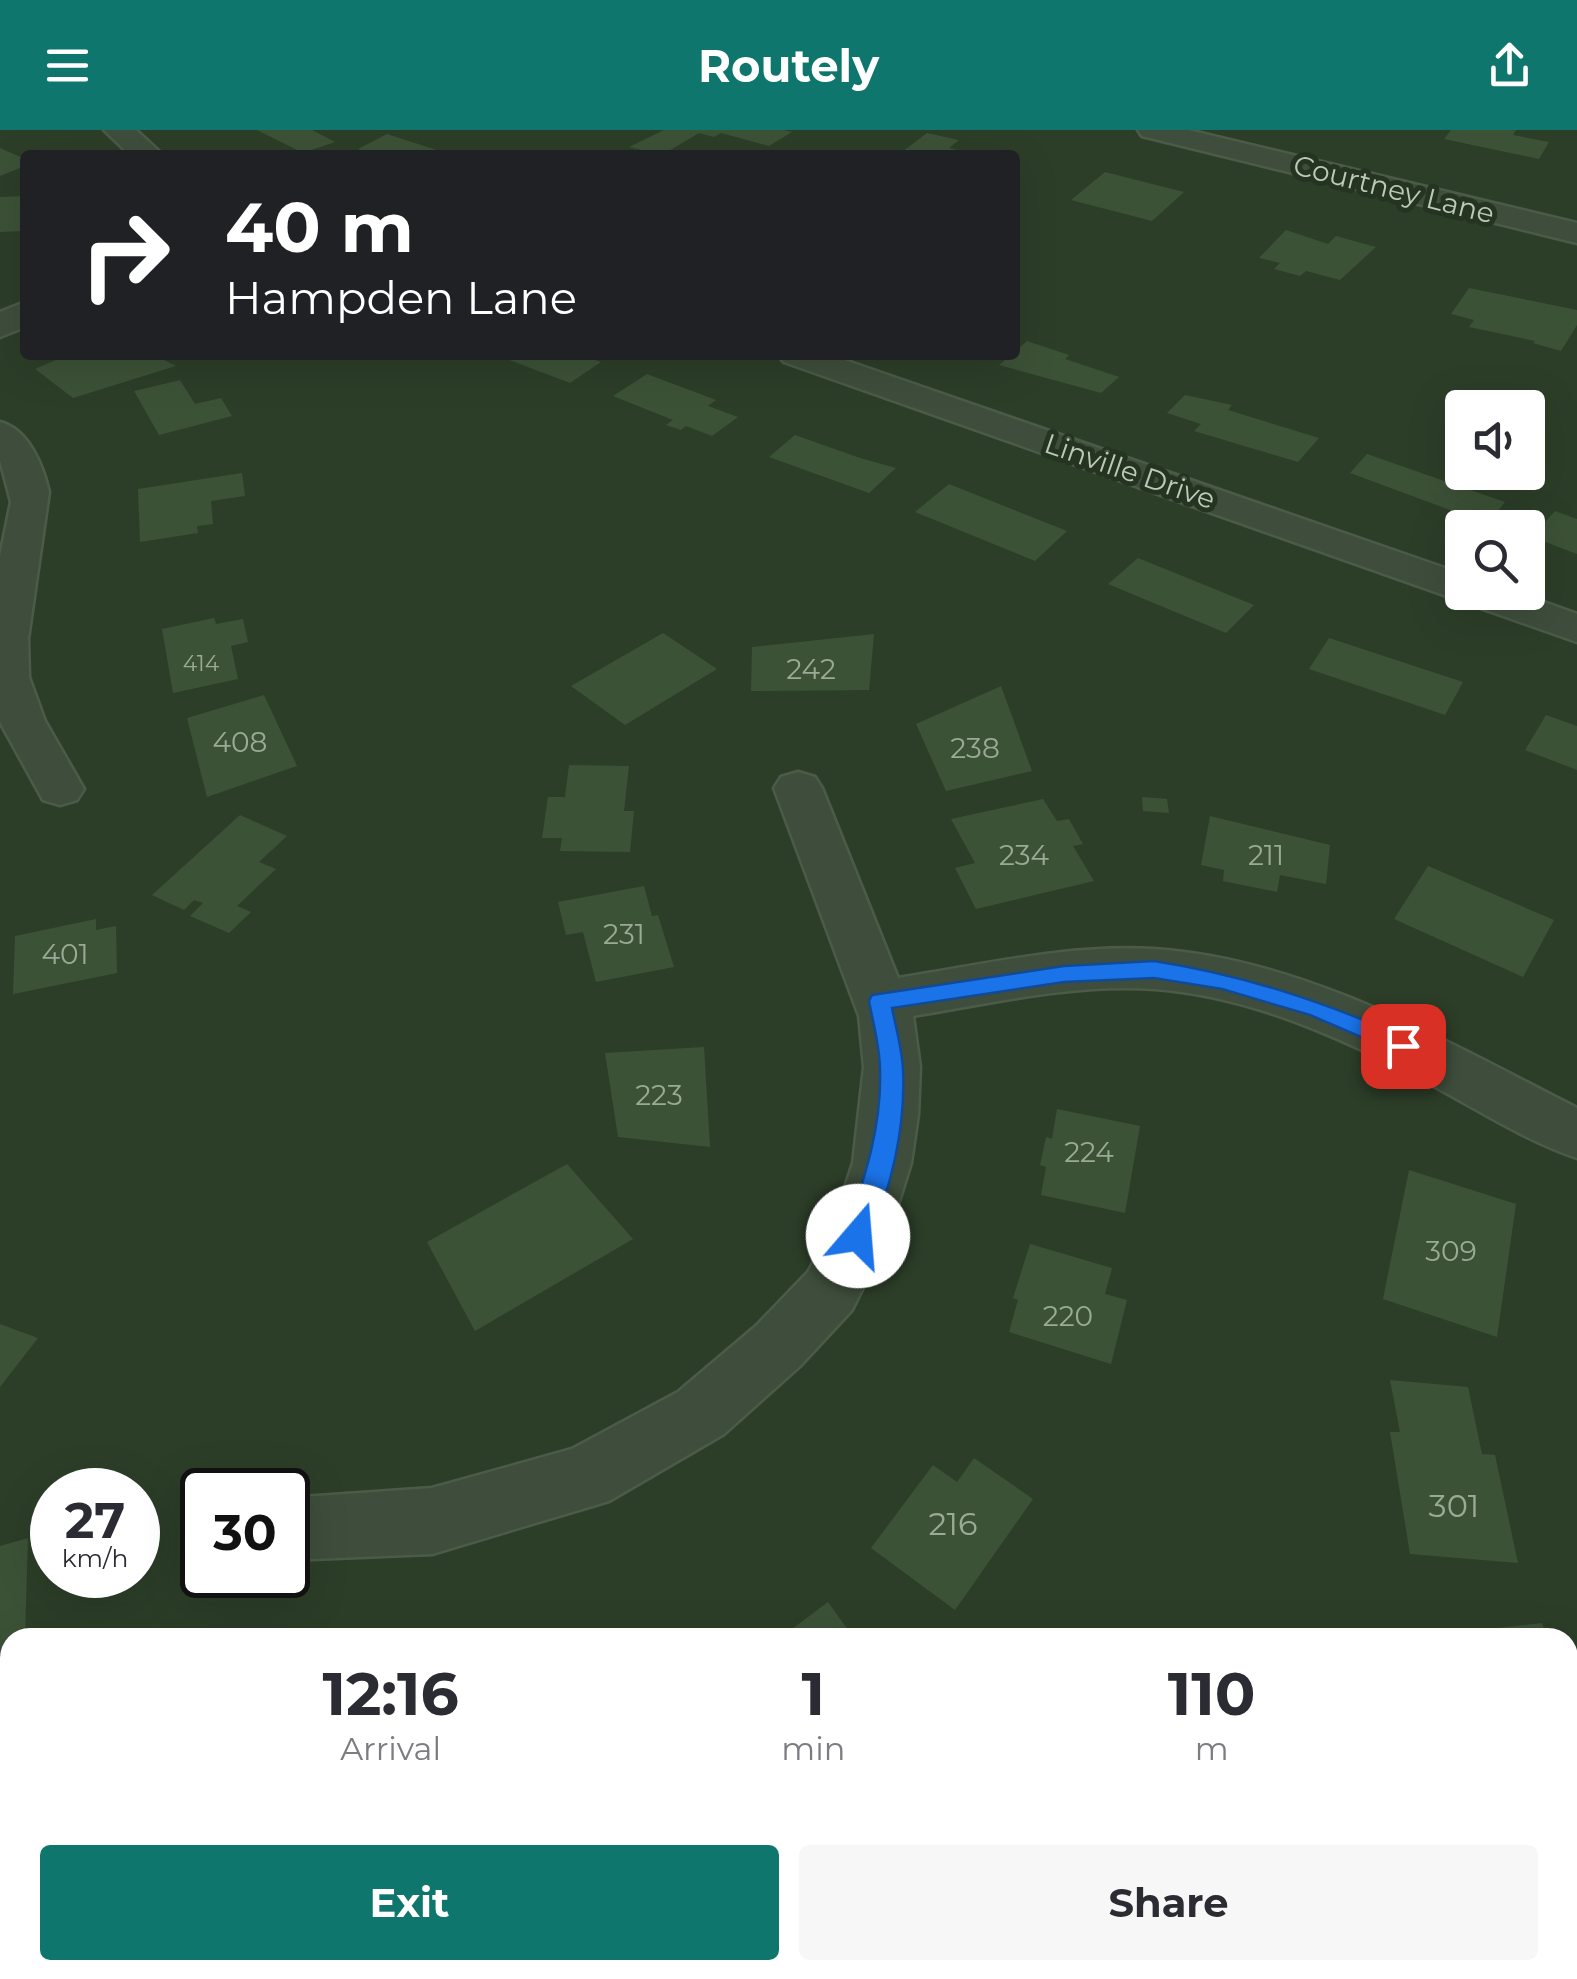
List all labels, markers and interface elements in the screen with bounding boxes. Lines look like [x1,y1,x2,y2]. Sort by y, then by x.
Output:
icon: menu [40,38,95,93]
text: Routely [698,38,879,93]
icon: share [1482,38,1537,93]
street label: Courtney Lane [1290,148,1498,230]
text: 40 m [225,184,414,270]
icon: right [60,190,190,320]
text: Hampden Lane [225,270,577,325]
map controls [1445,390,1545,610]
button: sound [1445,390,1545,490]
street label: Linville Drive [1040,426,1220,516]
button: search [1445,510,1545,610]
house number: 414 [183,650,220,677]
house number: 242 [786,652,836,686]
house number: 408 [213,725,267,759]
house number: 238 [950,731,1000,765]
house number: 234 [999,838,1050,872]
house number: 211 [1248,838,1284,872]
house number: 231 [603,917,645,951]
house number: 401 [41,937,89,971]
pin [1361,1004,1446,1089]
icon: arrive [1376,1019,1431,1074]
house number: 223 [635,1078,683,1112]
house number: 224 [1064,1135,1114,1169]
position arrow [806,1184,910,1288]
house number: 309 [1425,1234,1477,1268]
house number: 220 [1043,1299,1093,1333]
speed limit sign: 30 [180,1468,310,1598]
house number: 301 [1429,1486,1479,1525]
text: 27 [65,1490,125,1551]
house number: 216 [928,1504,978,1543]
text: km/h [62,1543,128,1573]
text: 12:16 [322,1657,459,1730]
text: 1 [802,1657,825,1730]
text: 110 [1168,1657,1256,1730]
text: Arrival [340,1729,441,1768]
text: min [781,1729,845,1768]
text: m [1195,1729,1229,1768]
button: Exit [40,1845,779,1960]
button: Share [799,1845,1538,1960]

